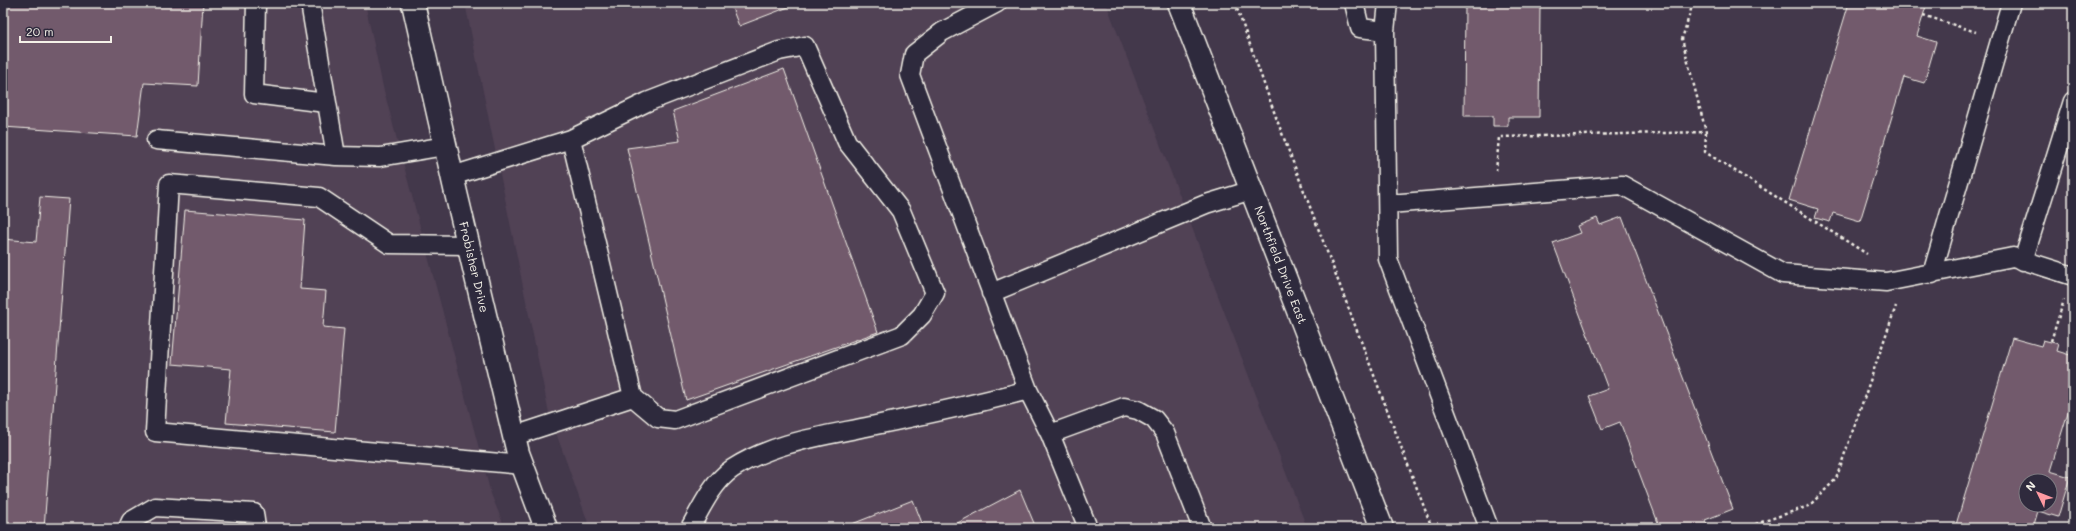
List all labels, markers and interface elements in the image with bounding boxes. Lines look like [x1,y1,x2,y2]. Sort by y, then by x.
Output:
scale bar [20,18,111,44]
text: 20 m [26,23,54,39]
street label: Northfield Drive East [1251,203,1311,326]
street label: Frobisher Drive [456,220,493,314]
north arrow [2018,473,2058,513]
text: N [2022,478,2039,494]

